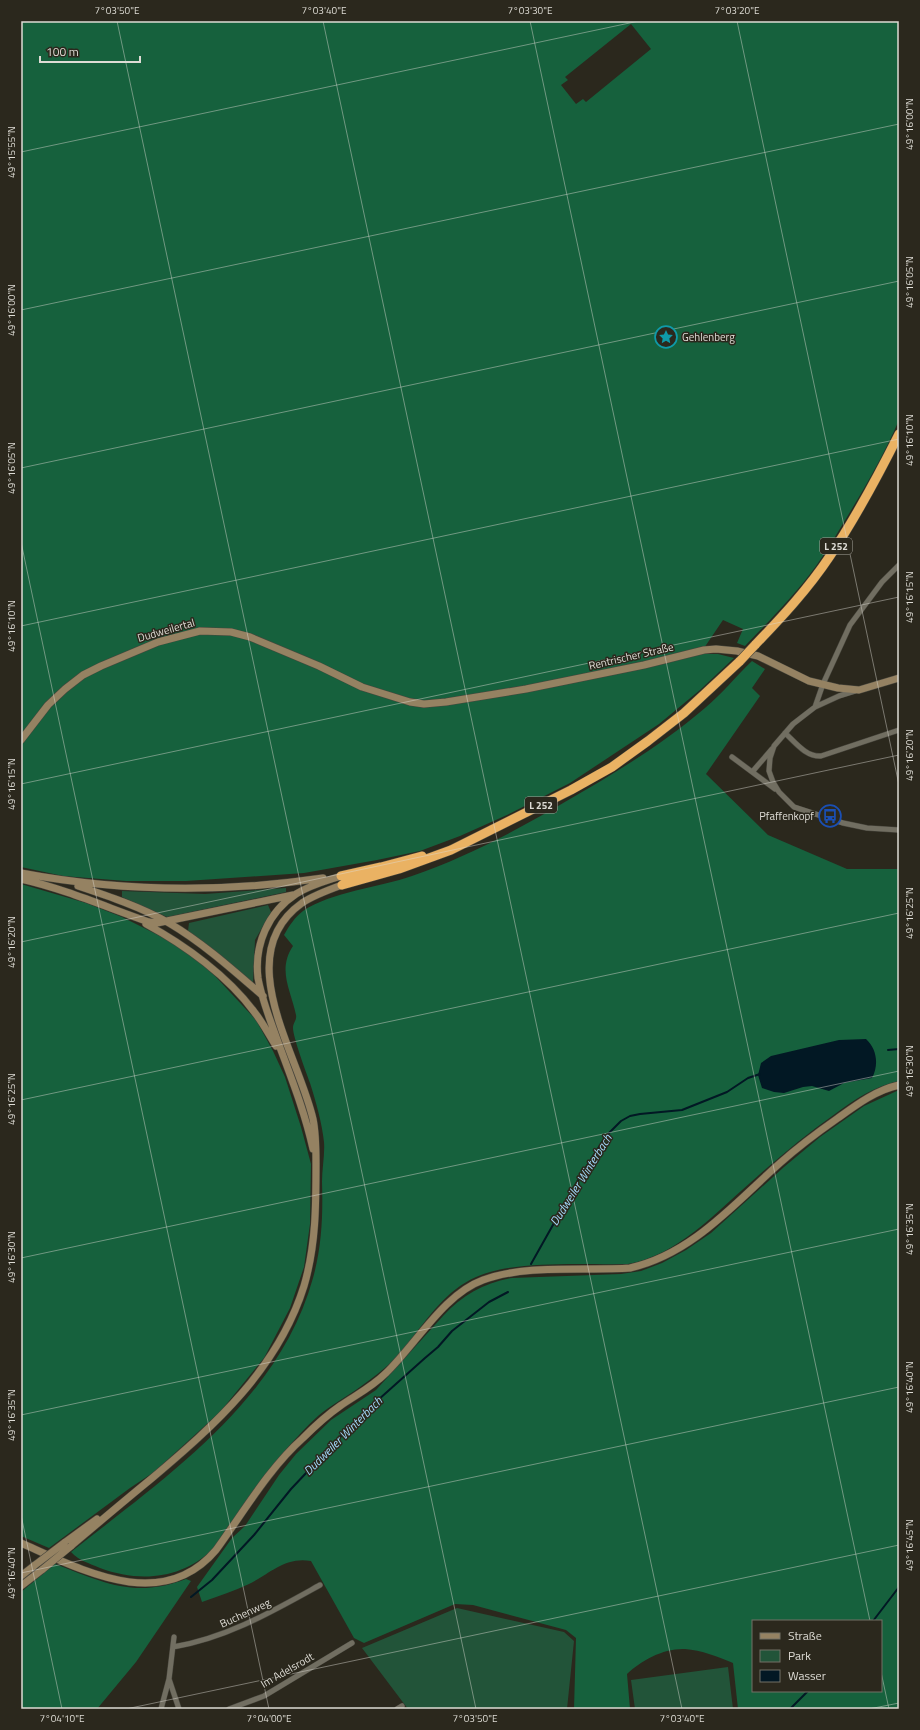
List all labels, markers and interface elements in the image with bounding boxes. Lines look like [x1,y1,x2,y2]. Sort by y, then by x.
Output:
text: 7°03'50"E [95,3,140,18]
text: 7°03'40"E [302,3,347,18]
text: 7°03'30"E [508,3,553,18]
text: 7°03'20"E [715,3,760,18]
scale bar [40,38,140,64]
text: 100 m [46,42,79,61]
text: 49°16'00"N [902,98,917,150]
text: 49°15'55"N [4,126,19,178]
text: 49°16'05"N [902,256,917,308]
text: 49°16'00"N [4,284,19,336]
place icon: Gehlenberg [653,324,679,350]
place label: Gehlenberg [682,329,735,345]
text: 49°16'10"N [902,414,917,466]
text: 49°16'05"N [4,442,19,494]
road number: L 252 [820,538,852,554]
text: 49°16'15"N [902,571,917,623]
text: 49°16'10"N [4,600,19,652]
street label: Dudweilertal [135,614,197,646]
street label: Rentrischer Straße [587,638,675,674]
text: 49°16'20"N [902,729,917,781]
text: 49°16'15"N [4,758,19,810]
road number: L 252 [525,797,557,813]
bus stop icon: Pfaffenkopf [817,803,843,829]
place label: Pfaffenkopf [759,808,814,824]
text: 49°16'25"N [902,887,917,939]
text: 49°16'20"N [4,916,19,968]
text: 49°16'30"N [902,1045,917,1097]
text: 49°16'25"N [4,1073,19,1125]
water label: Dudweiler Winterbach [545,1129,617,1229]
text: 49°16'35"N [902,1203,917,1255]
text: 49°16'30"N [4,1231,19,1283]
text: 49°16'40"N [902,1361,917,1413]
text: 49°16'35"N [4,1389,19,1441]
water label: Dudweiler Winterbach [299,1391,387,1479]
text: 49°16'45"N [902,1519,917,1571]
text: 49°16'40"N [4,1547,19,1599]
street label: Buchenweg [217,1594,273,1632]
legend [752,1620,882,1692]
text: Straße [788,1626,822,1645]
text: Park [788,1646,811,1665]
street label: Im Adelsrodt [257,1648,317,1692]
text: Wasser [788,1666,826,1685]
text: 7°04'10"E [40,1711,85,1726]
text: 7°04'00"E [247,1711,292,1726]
text: 7°03'50"E [453,1711,498,1726]
text: 7°03'40"E [660,1711,705,1726]

